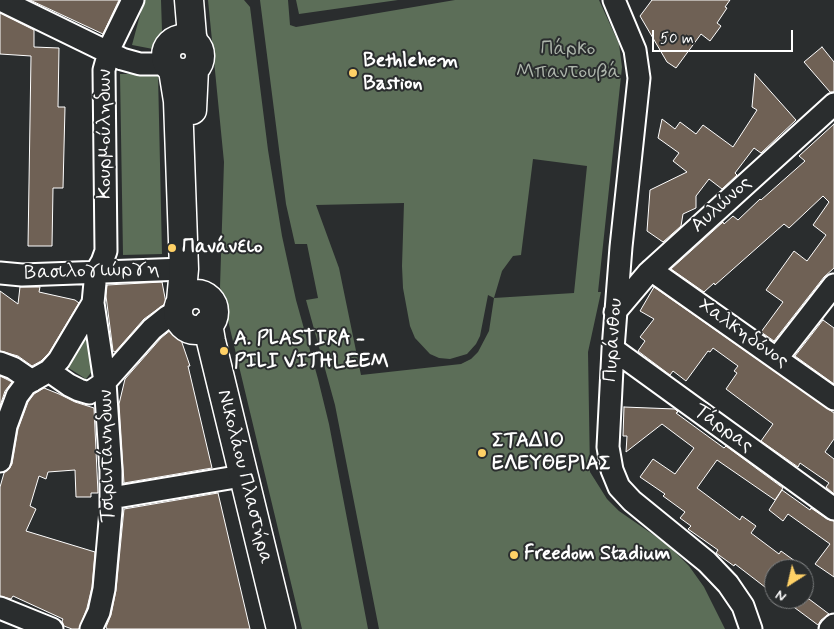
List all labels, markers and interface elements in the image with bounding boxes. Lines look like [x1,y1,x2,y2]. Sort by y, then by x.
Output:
scale bar [654,20,795,52]
text: 50 m [660,29,694,49]
park label: Πάρκο Μπαντουβά [516,38,620,85]
place label: Bethlehem Bastion [363,50,458,97]
marker: Bethlehem Bastion [347,67,359,79]
street label: Κουρμούληδων [94,69,118,199]
street label: Αυλώνος [687,172,757,238]
place label: Πανάνειο [182,236,263,260]
marker: Πανάνειο [166,242,178,254]
street label: Βασιλογιώργη [24,258,160,286]
street label: Χαλκηδόνος [693,294,793,374]
street label: Πυράνθου [599,297,629,383]
place label: A. PLASTIRA - PILI VITHLEEM [234,328,389,375]
marker: A. PLASTIRA - PILI VITHLEEM [218,345,230,357]
street label: Νικολάου Πλαστήρα [211,387,277,567]
street label: Τσιριντάνηδων [95,389,121,523]
street label: Τάρρας [688,399,758,459]
place label: ΣΤΑΔΙΟ ΕΛΕΥΘΕΡΙΑΣ [492,430,611,477]
marker: ΣΤΑΔΙΟ ΕΛΕΥΘΕΡΙΑΣ [476,447,488,459]
place label: Freedom Stadium [524,543,670,567]
marker: Freedom Stadium [508,549,520,561]
north arrow [764,559,814,609]
text: N [772,585,790,606]

